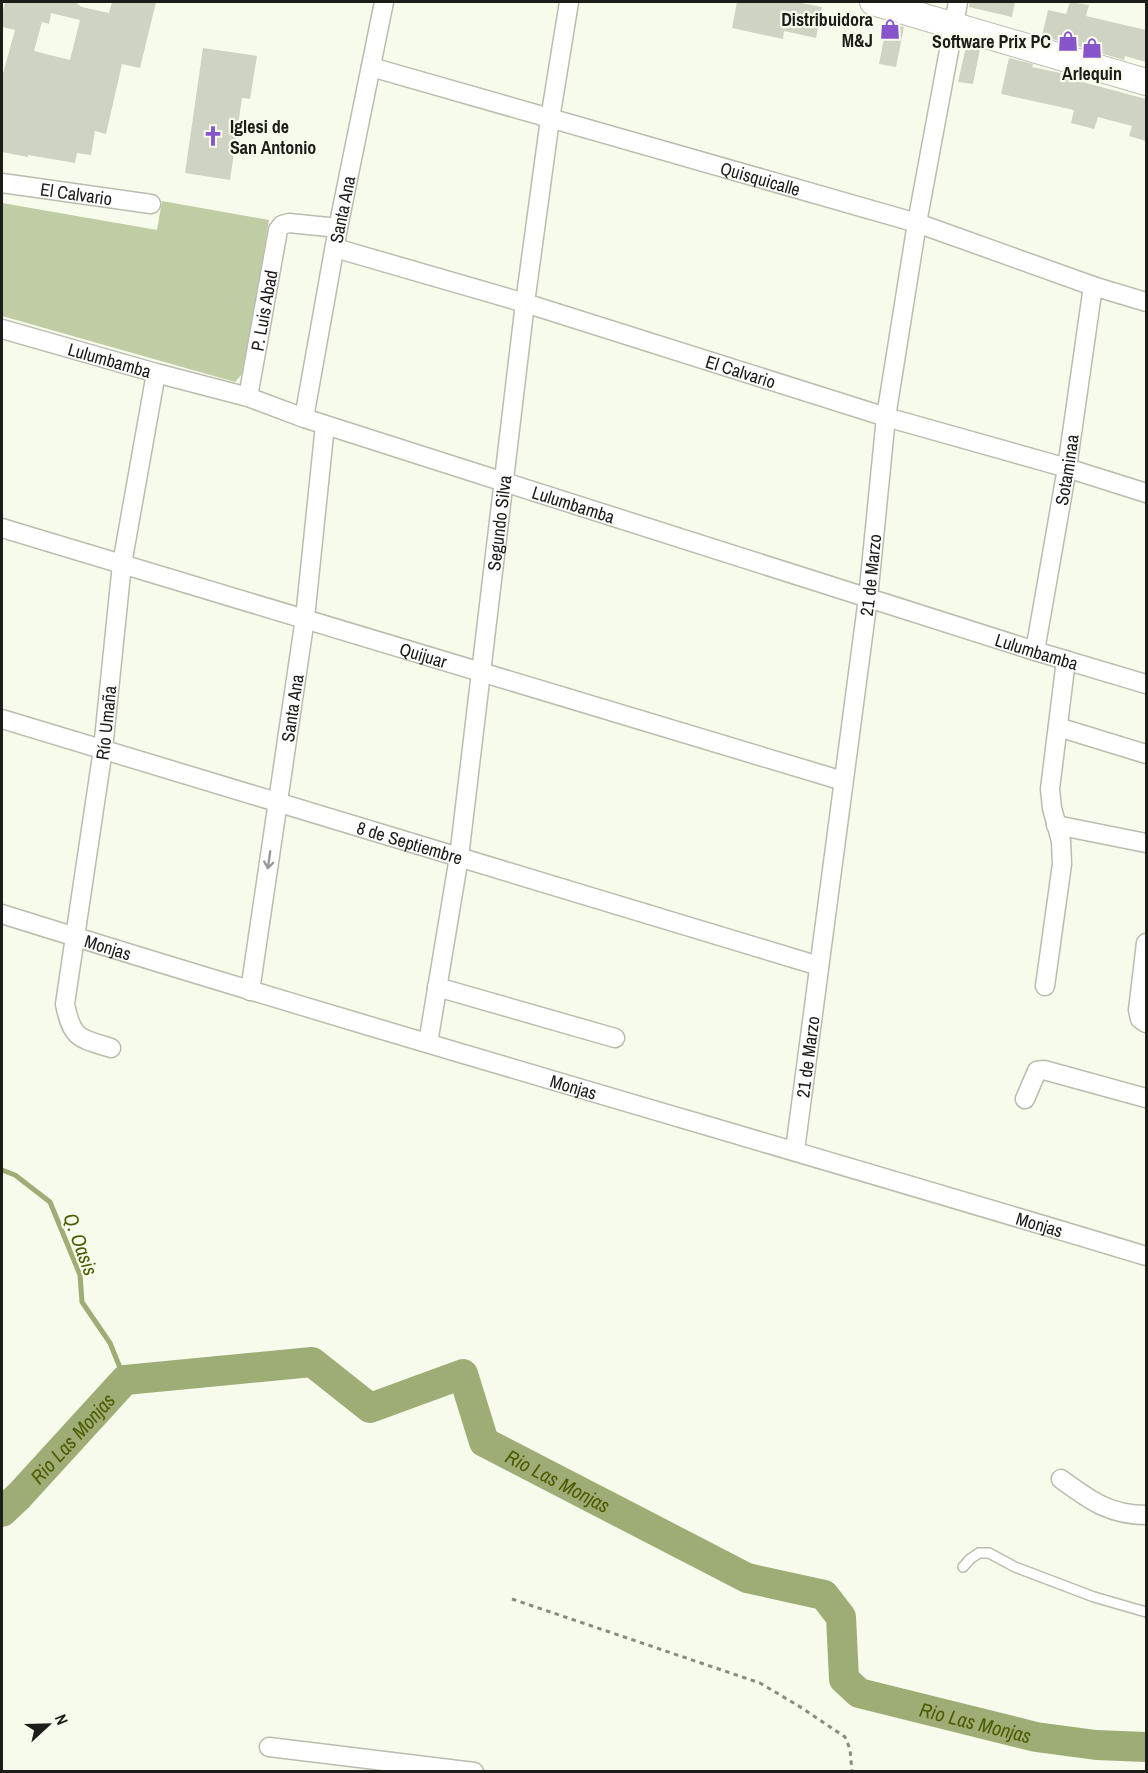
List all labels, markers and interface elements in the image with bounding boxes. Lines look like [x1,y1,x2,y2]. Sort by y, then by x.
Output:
place label: Distribuidora M&J [781,7,874,53]
shop icon: Distribuidora M&J [878,17,902,41]
place label: Software Prix PC [932,29,1051,54]
shop icon: Software Prix PC [1056,29,1080,53]
shop icon: Arlequin [1080,36,1104,60]
place label: Arlequin [1062,61,1122,86]
place label: Iglesi de San Antonio [230,114,316,160]
church icon: Iglesi de San Antonio [201,124,225,148]
street label: Quisquicalle [717,155,803,202]
street label: Santa Ana [323,173,361,245]
street label: El Calvario [39,176,114,211]
street label: P. Luis Abad [244,268,283,353]
street label: Lulumbamba [65,336,154,384]
street label: El Calvario [702,348,779,394]
street label: Sotaminaa [1048,433,1084,507]
street label: Segundo Silva [481,474,517,572]
street label: Lulumbamba [529,479,618,529]
street label: 21 de Marzo [853,533,887,617]
street label: Lulumbamba [992,627,1081,676]
street label: Quijuar [397,636,450,674]
street label: Santa Ana [274,672,309,744]
street label: Río Umaña [89,684,122,762]
street label: 8 de Septiembre [354,815,466,870]
one-way arrow [263,850,274,870]
street label: Monjas [82,928,134,966]
street label: 21 de Marzo [790,1014,825,1099]
street label: Monjas [547,1068,600,1105]
street label: Monjas [1013,1205,1066,1243]
water label: Q. Oasis [57,1209,105,1279]
water label: Rio Las Monjas [24,1387,120,1489]
water label: Rio Las Monjas [501,1442,615,1518]
north arrow [18,1695,78,1755]
water label: Rio Las Monjas [917,1695,1034,1749]
text: N [50,1711,74,1728]

